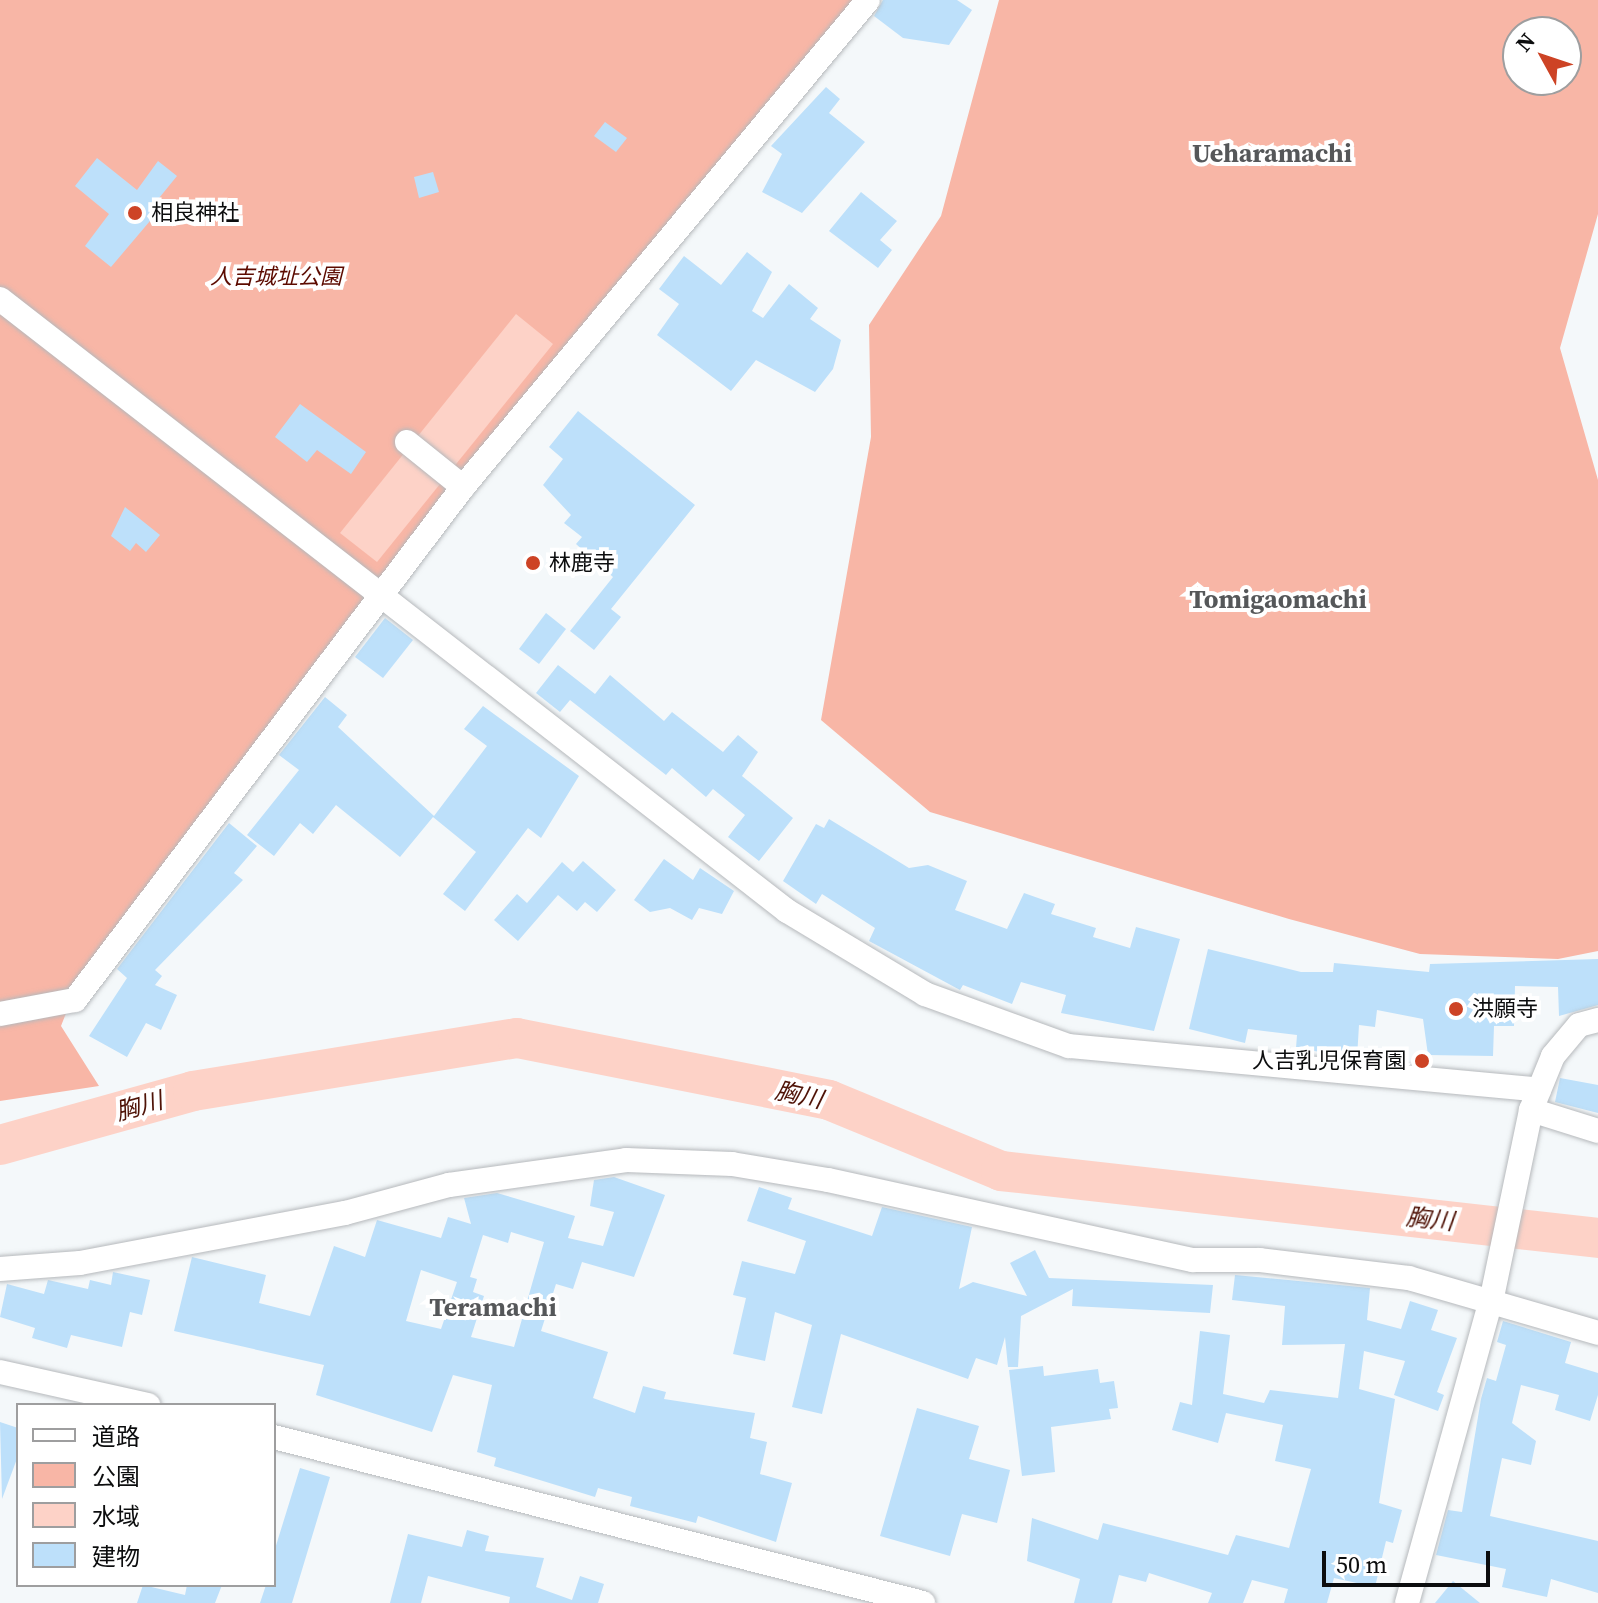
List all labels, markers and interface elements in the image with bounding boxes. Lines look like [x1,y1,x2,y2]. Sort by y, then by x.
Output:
north arrow [1502,16,1582,96]
text: N [1509,26,1542,58]
district label: Ueharamachi [1192,138,1352,170]
place label: 相良神社 [151,200,239,226]
marker: 相良神社 [126,204,144,222]
park label: 人吉城址公園 [210,264,342,290]
place label: 林鹿寺 [549,550,615,576]
marker: 林鹿寺 [524,554,542,572]
district label: Tomigaomachi [1189,584,1367,616]
place label: 洪願寺 [1472,996,1538,1022]
marker: 洪願寺 [1447,1000,1465,1018]
place label: 人吉乳児保育園 [1252,1048,1406,1074]
marker: 人吉乳児保育園 [1413,1052,1431,1070]
water label: 胸川 [773,1076,825,1114]
water label: 胸川 [112,1086,166,1126]
water label: 胸川 [1405,1202,1455,1236]
district label: Teramachi [429,1292,557,1324]
legend [16,1403,276,1587]
text: 道路 [92,1420,140,1453]
text: 公園 [92,1460,140,1493]
text: 水域 [92,1500,140,1533]
scale bar [1326,1535,1494,1585]
text: 建物 [92,1540,140,1573]
text: 50 m [1336,1548,1387,1581]

